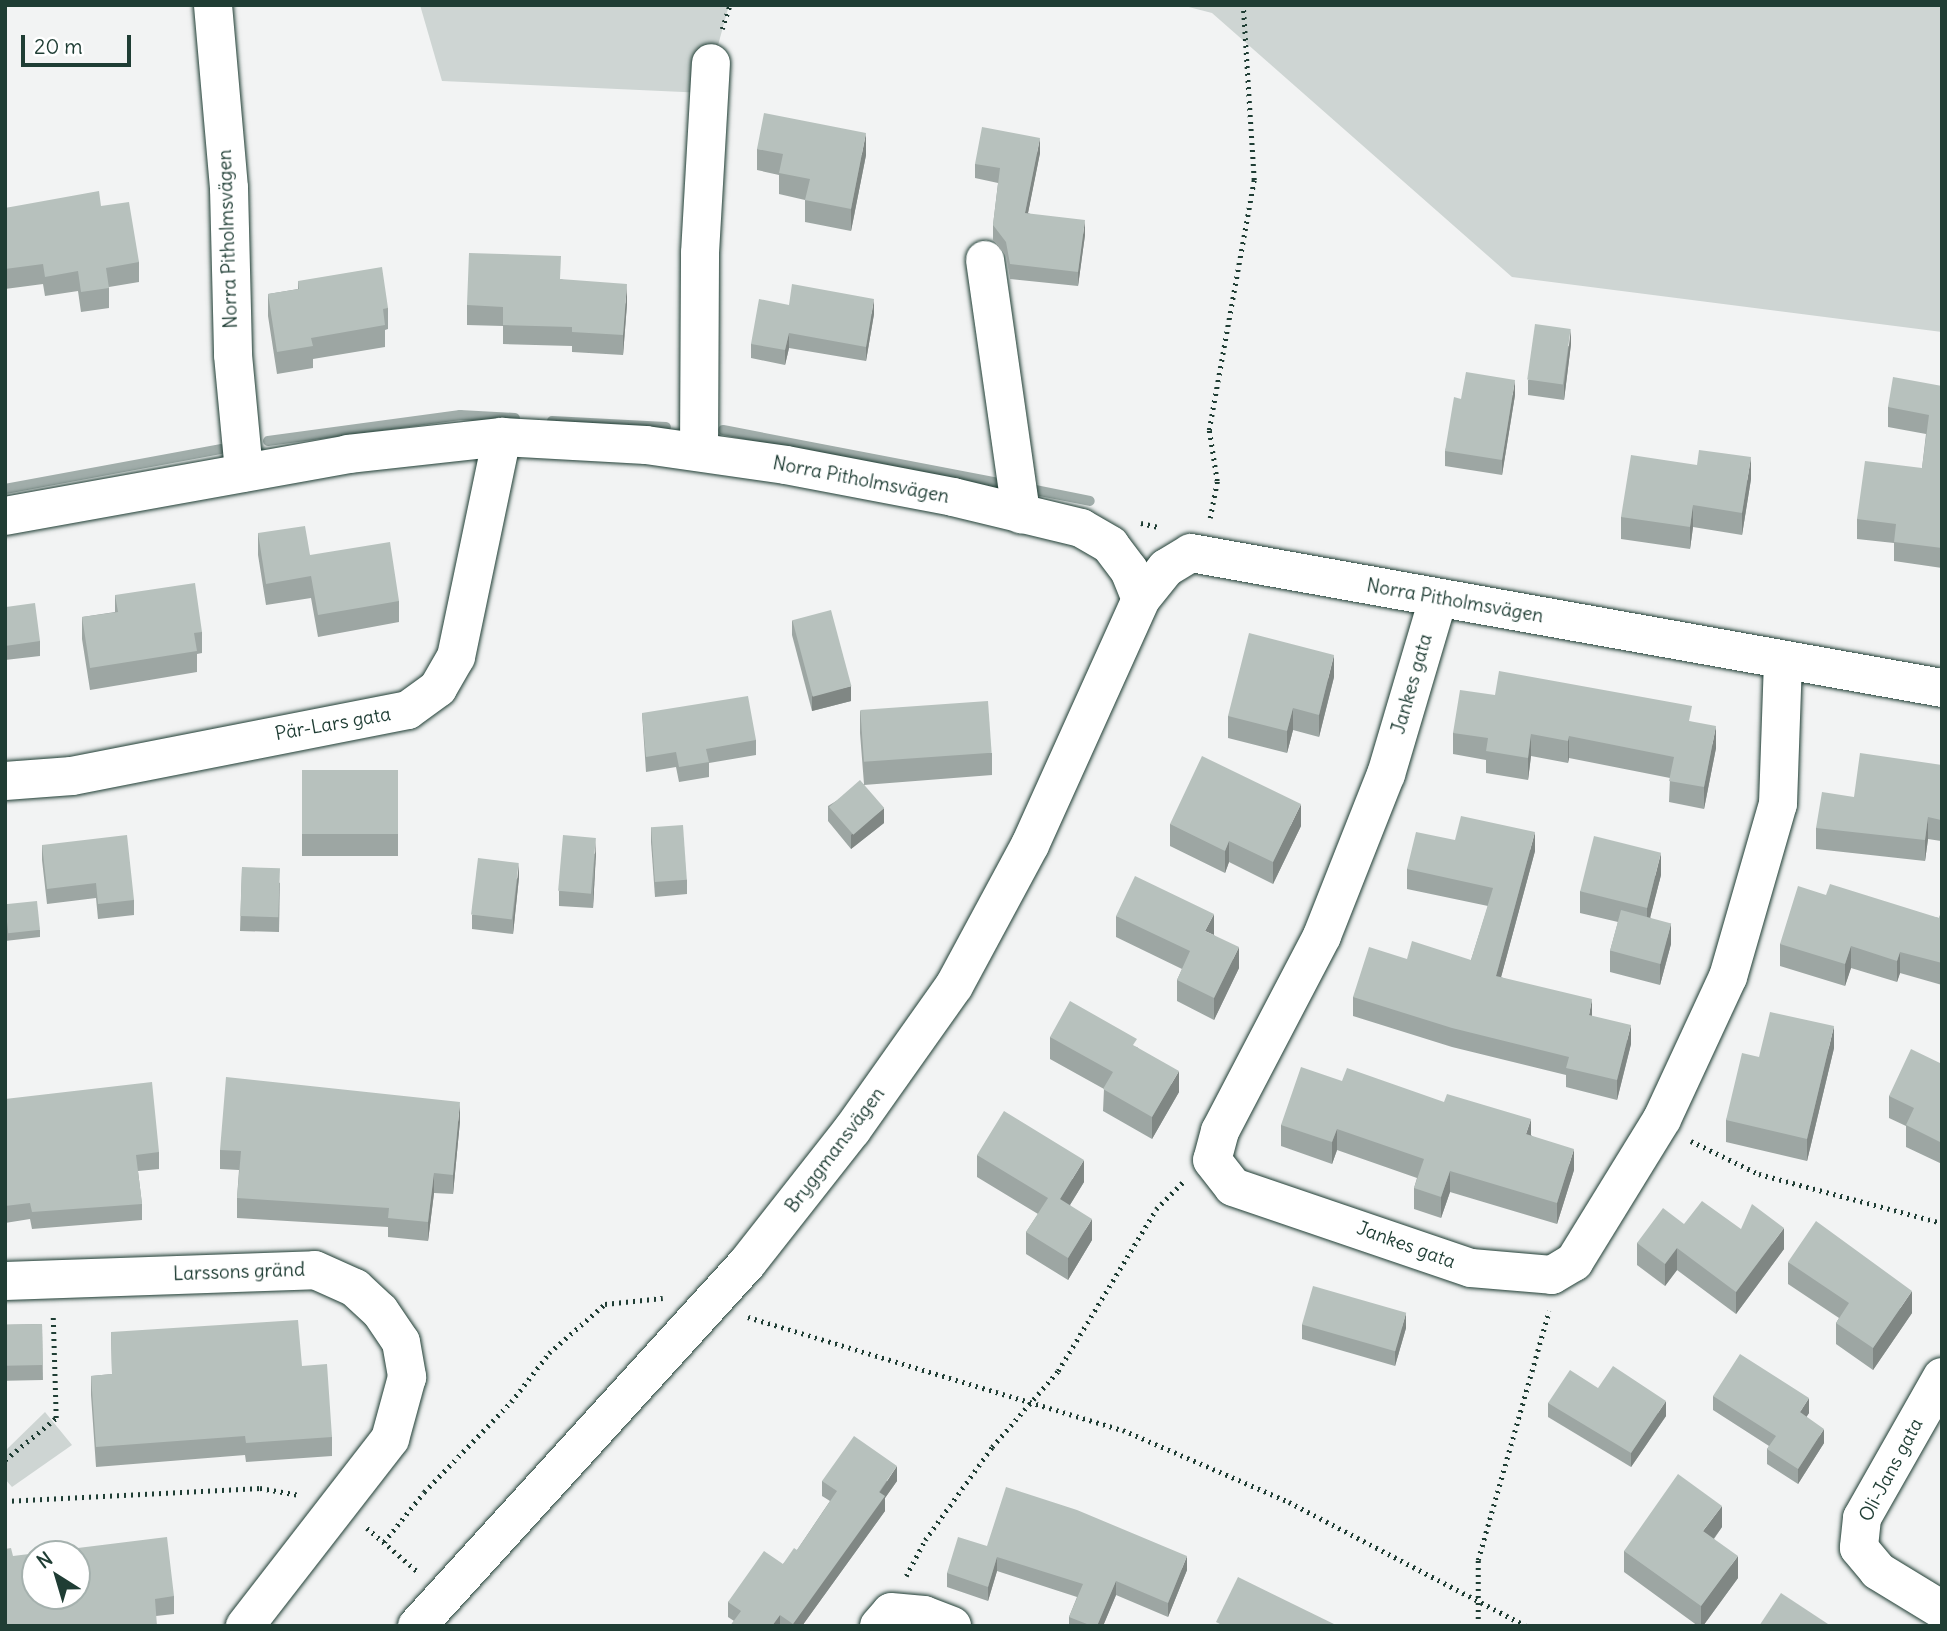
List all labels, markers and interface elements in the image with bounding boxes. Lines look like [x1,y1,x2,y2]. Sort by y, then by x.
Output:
scale bar [24,21,135,65]
text: 20 m [34,33,83,60]
street label: Norra Pitholmsvägen [213,149,243,329]
street label: Norra Pitholmsvägen [771,452,951,508]
street label: Norra Pitholmsvägen [1365,574,1545,628]
street label: Jankes gata [1387,631,1437,737]
street label: Pär-Lars gata [273,703,393,745]
street label: Bryggmansvägen [780,1083,890,1217]
street label: Jankes gata [1354,1217,1458,1273]
street label: Larssons gränd [173,1258,305,1286]
street label: Oli-Jans gata [1854,1414,1928,1526]
north arrow [21,1540,91,1610]
text: N [32,1546,57,1573]

